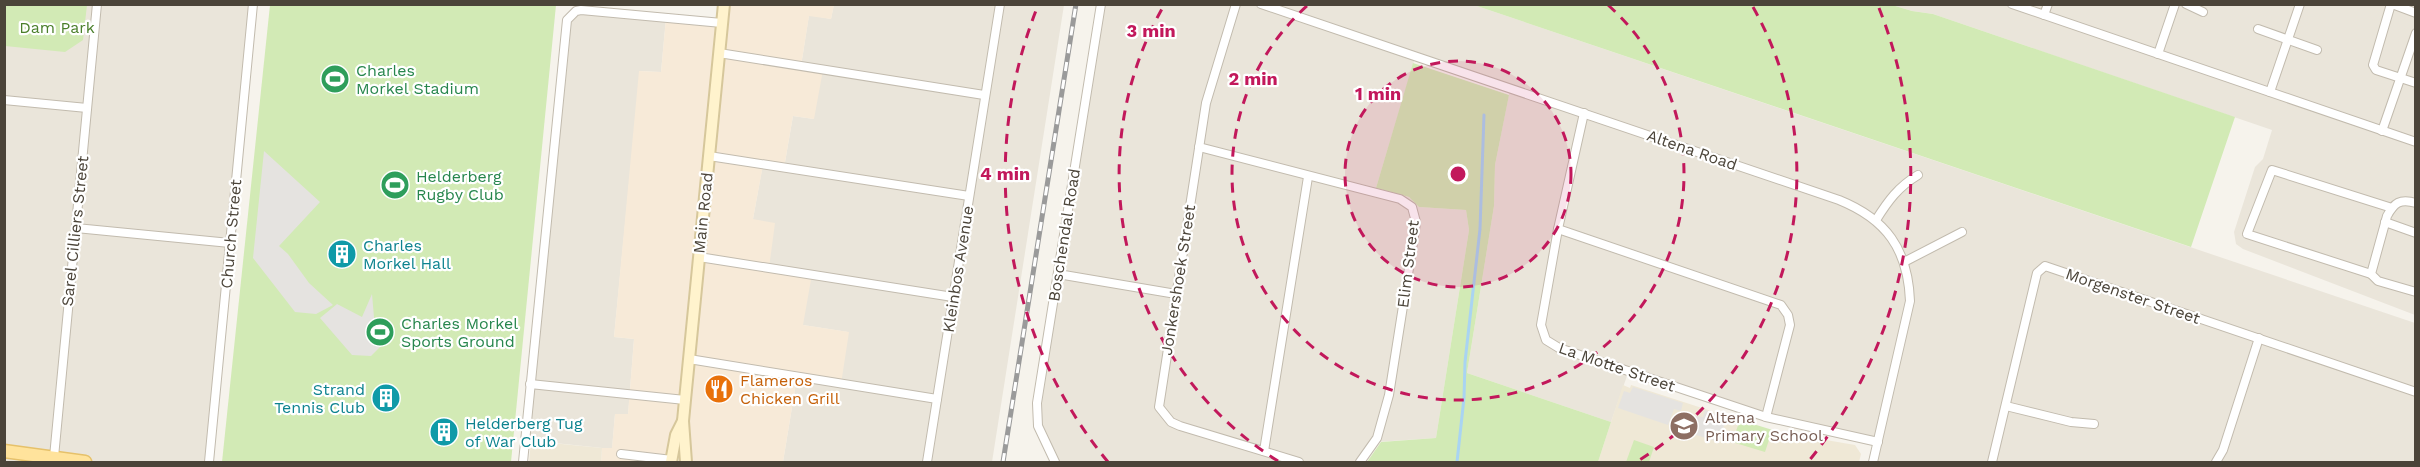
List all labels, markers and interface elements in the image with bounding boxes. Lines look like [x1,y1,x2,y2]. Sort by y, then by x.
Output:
park label: Dam Park [19,18,95,37]
text: 3 min [1126,20,1176,41]
place label: Charles Morkel Stadium [356,61,479,98]
sports icon: Charles Morkel Stadium [319,63,351,95]
text: 2 min [1228,68,1278,89]
text: 1 min [1355,83,1401,104]
street label: Altena Road [1644,126,1740,174]
street label: Sarel Cilliers Street [58,155,92,307]
text: 4 min [980,163,1030,184]
centre of rings [1448,164,1468,184]
place label: Helderberg Rugby Club [416,167,504,204]
street label: Boschendal Road [1044,167,1084,303]
sports icon: Helderberg Rugby Club [379,169,411,201]
street label: Main Road [689,172,717,254]
street label: Church Street [217,178,245,289]
street label: Jonkershoek Street [1157,203,1199,357]
street label: Kleinbos Avenue [939,204,977,334]
street label: Elim Street [1393,219,1423,309]
place label: Charles Morkel Hall [363,236,451,273]
building icon: Charles Morkel Hall [326,238,358,270]
street label: Morgenster Street [2063,264,2203,328]
place label: Charles Morkel Sports Ground [401,314,518,351]
sports icon: Charles Morkel Sports Ground [364,316,396,348]
street label: La Motte Street [1556,338,1678,396]
place label: Flameros Chicken Grill [740,371,840,408]
restaurant icon: Flameros Chicken Grill [703,373,735,405]
place label: Strand Tennis Club [274,380,365,417]
building icon: Strand Tennis Club [370,382,402,414]
place label: Altena Primary School [1705,408,1823,445]
school or university icon: Altena Primary School [1668,410,1700,442]
place label: Helderberg Tug of War Club [465,414,583,451]
building icon: Helderberg Tug of War Club [428,416,460,448]

